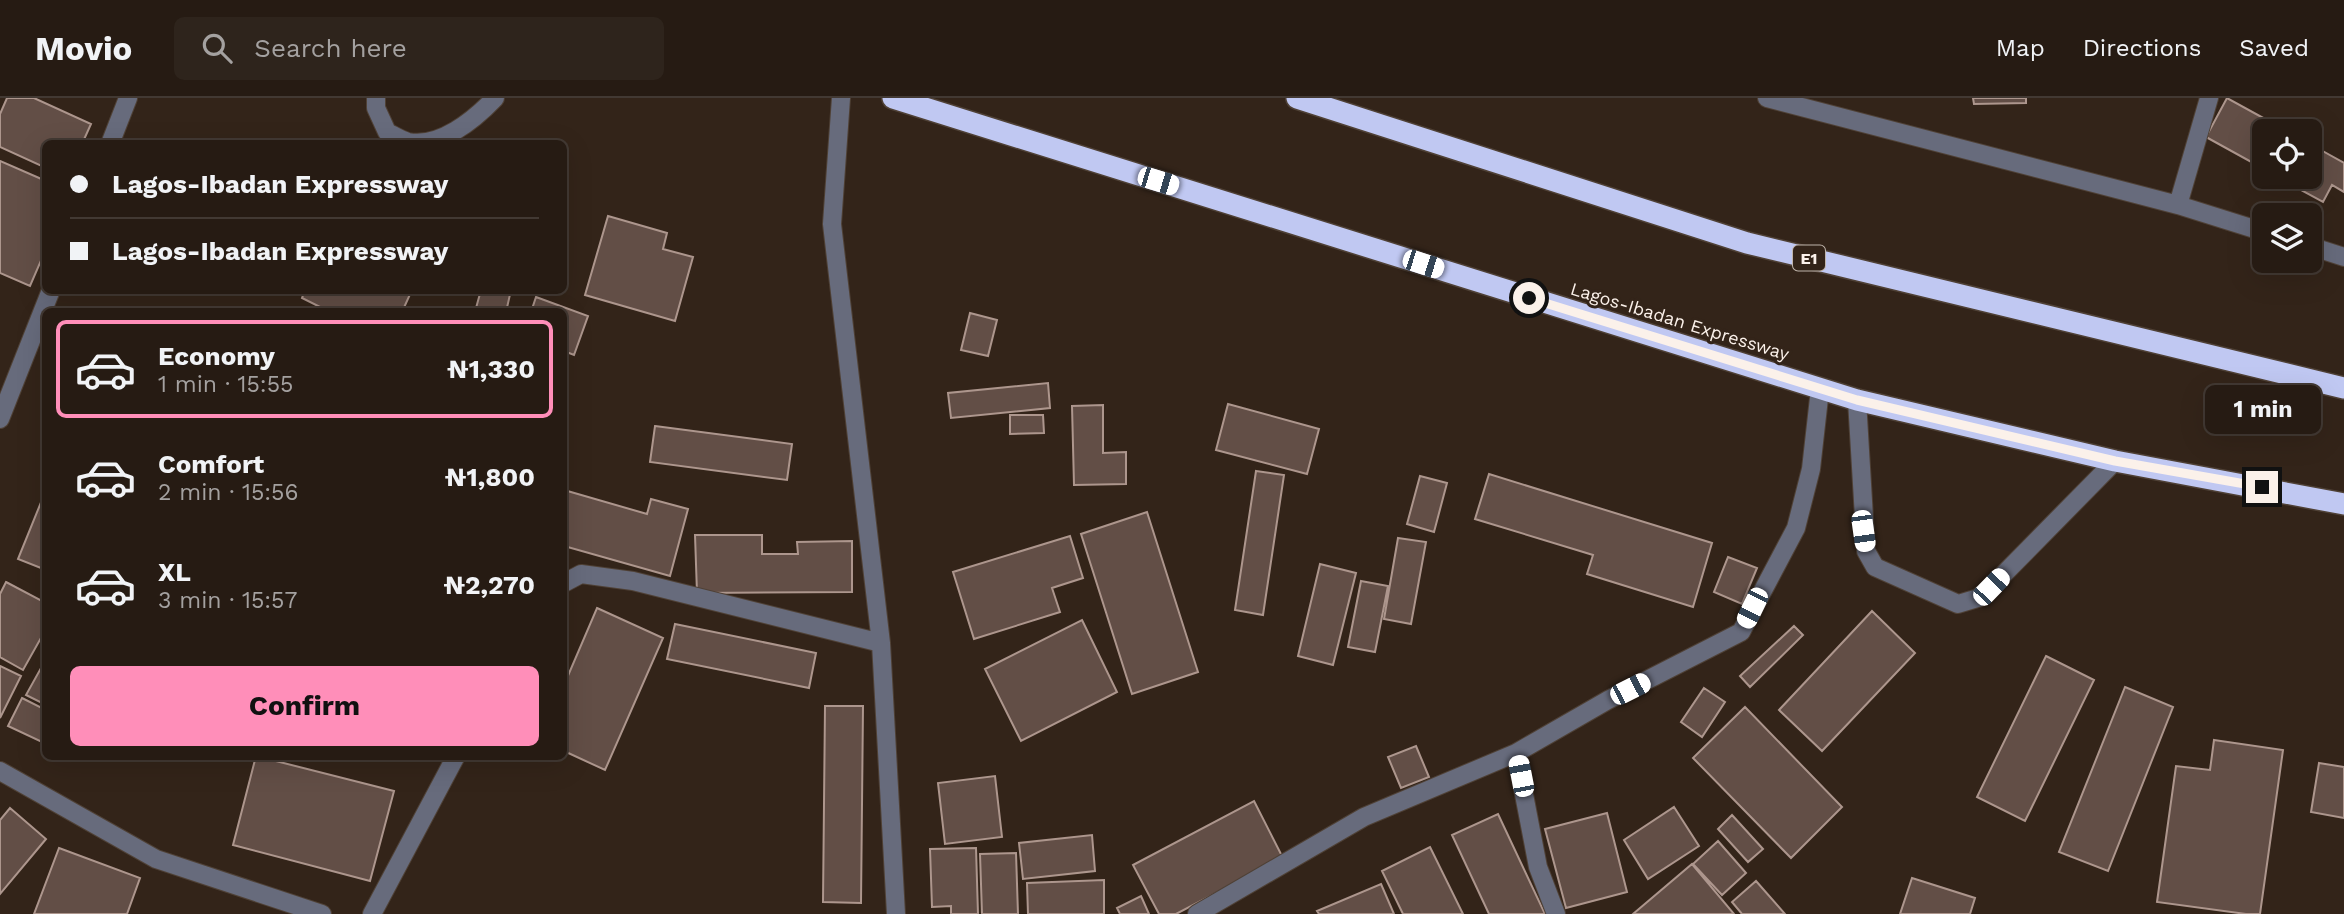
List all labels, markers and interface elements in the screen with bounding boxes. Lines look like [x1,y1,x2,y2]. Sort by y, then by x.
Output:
search box [174,17,664,80]
text: Movio [35,29,132,68]
icon: search [198,29,236,67]
text: Search here [254,33,407,63]
text: Map [1996,34,2045,62]
text: Directions [2083,34,2201,62]
text: Saved [2239,34,2309,62]
map controls [2252,119,2322,273]
button: locate [2252,119,2322,189]
car [1135,165,1182,197]
text: Lagos-Ibadan Expressway [112,169,448,199]
button: layers [2252,203,2322,273]
text: Lagos-Ibadan Expressway [112,236,448,266]
road number: E1 [1793,246,1825,270]
car [1400,248,1447,280]
street label: Lagos-Ibadan Expressway [1568,278,1793,365]
route start [1513,282,1545,314]
icon: car [74,338,137,401]
text: Economy [158,341,275,371]
text: ₦1,330 [447,354,535,384]
text: 1 min · 15:55 [158,371,293,398]
callout: 1 min [2204,386,2320,434]
text: 1 min [2233,396,2293,423]
icon: car [74,446,137,509]
text: Comfort [158,449,264,479]
text: ₦1,800 [445,462,535,492]
route end [2246,471,2278,503]
text: 2 min · 15:56 [158,479,298,506]
car [1850,509,1877,553]
icon: car [74,554,137,617]
text: XL [158,557,191,587]
car [1969,565,2014,609]
text: ₦2,270 [444,570,535,600]
car [1734,585,1771,631]
text: 3 min · 15:57 [158,587,297,614]
button: Confirm [70,666,539,746]
car [1607,670,1654,708]
car [1507,753,1536,799]

